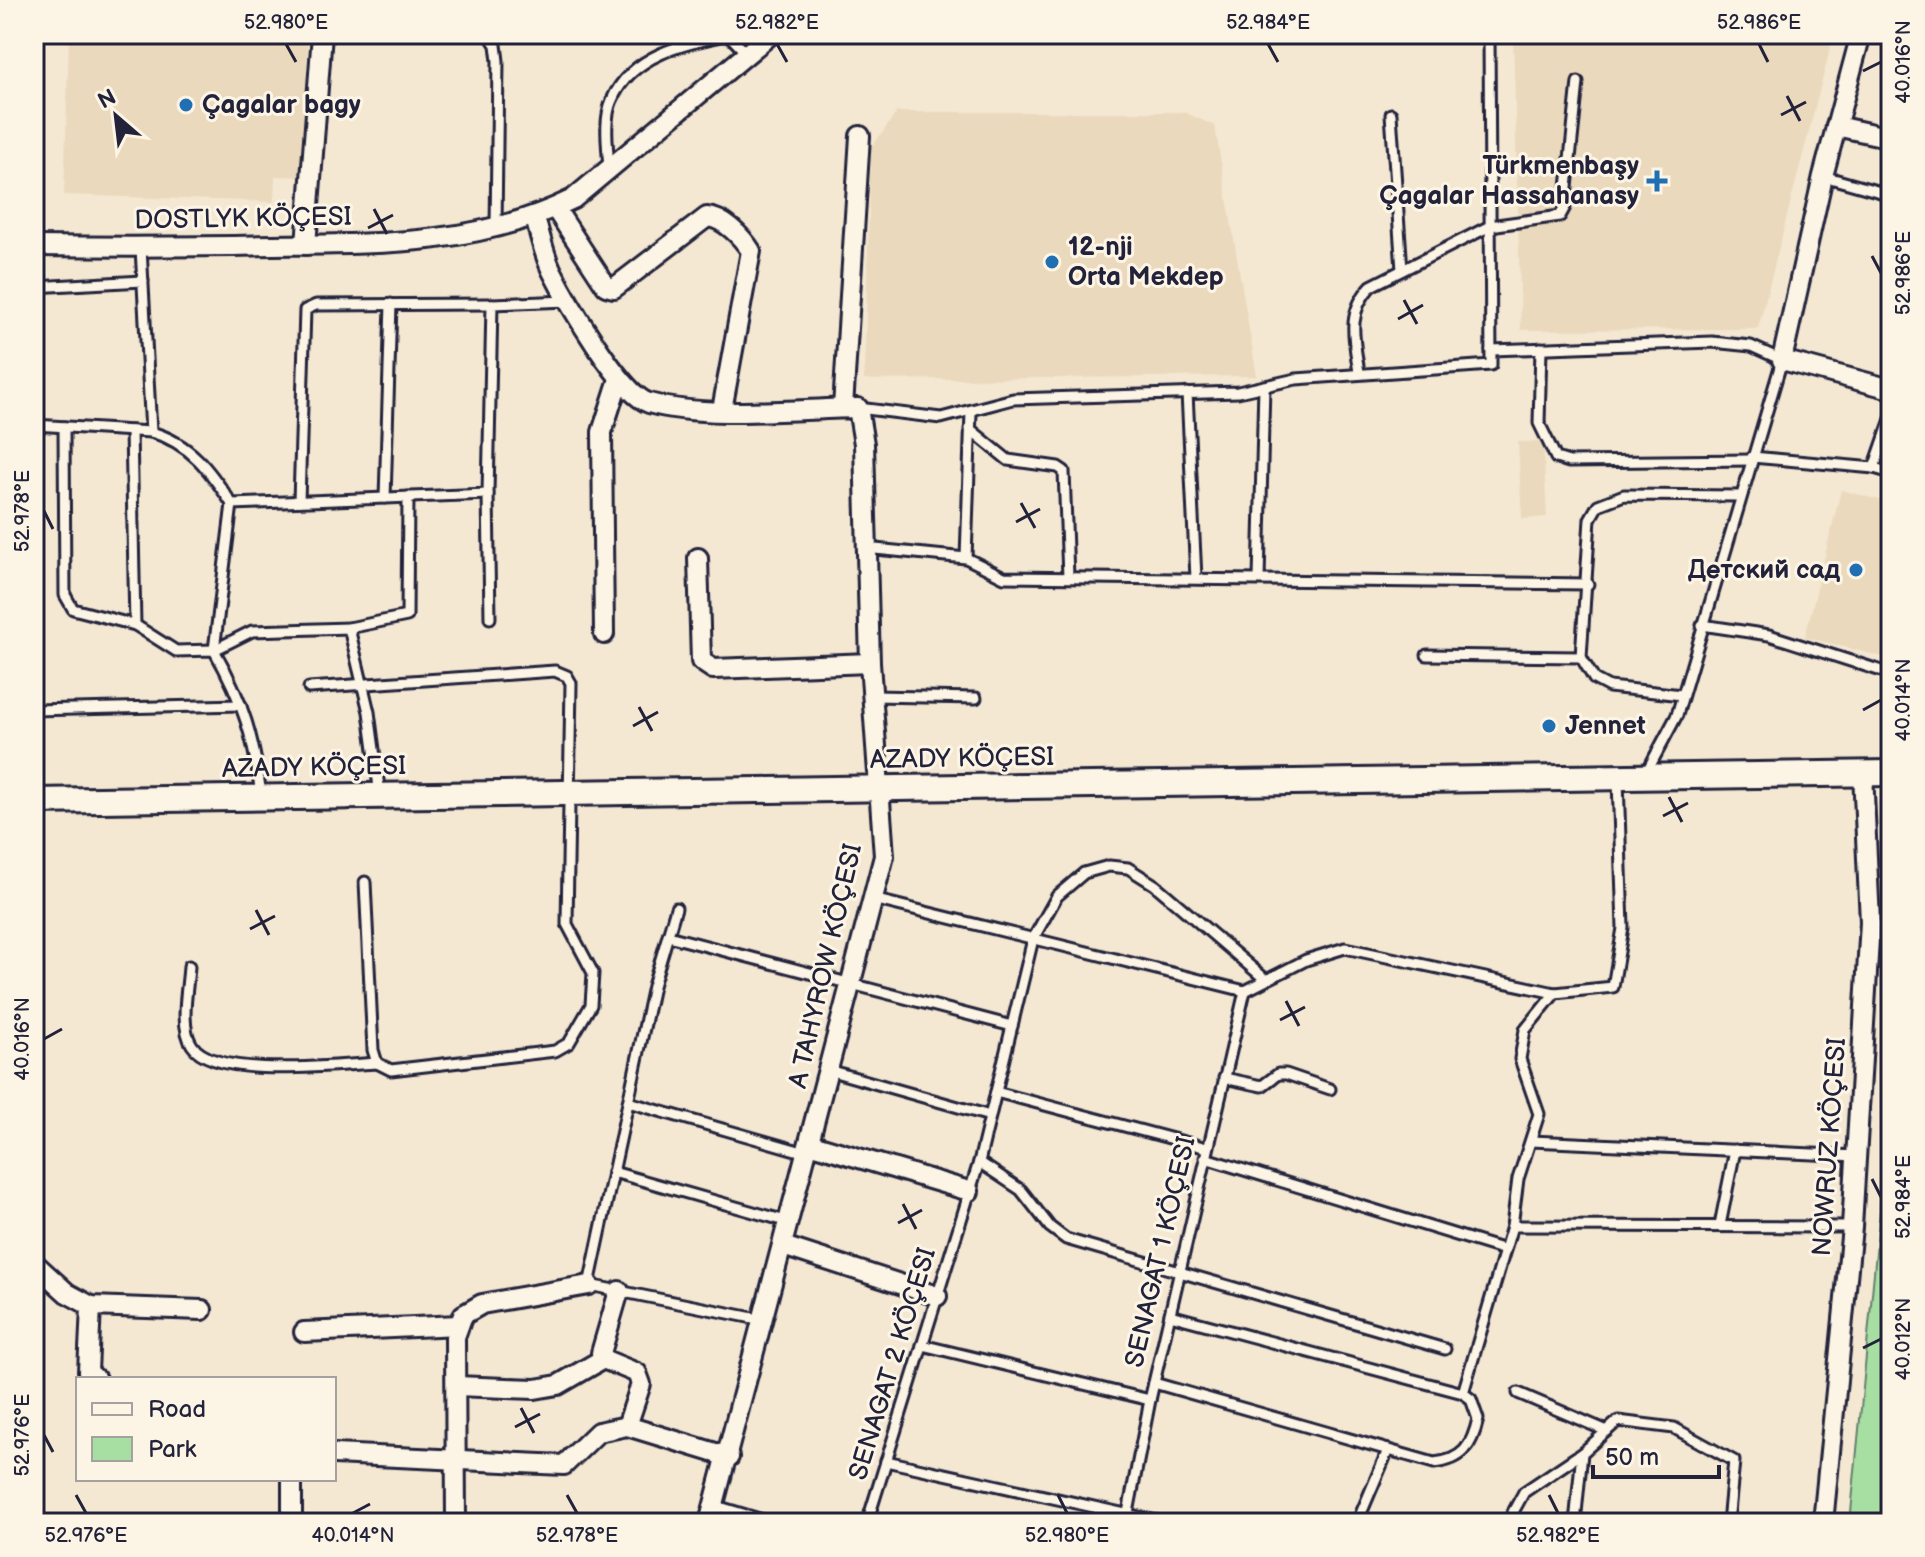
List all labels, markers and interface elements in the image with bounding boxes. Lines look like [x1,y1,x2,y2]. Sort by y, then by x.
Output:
text: 52.980°E [244,11,328,35]
text: 52.982°E [735,11,819,35]
text: 52.984°E [1226,11,1310,35]
text: 52.986°E [1717,11,1801,35]
text: 40.016°N [1892,20,1916,104]
north arrow [76,76,156,156]
text: N [94,84,121,115]
place label: Çagalar bagy [202,90,361,121]
marker: Çagalar bagy [177,96,195,114]
place label: Türkmenbaşy Çagalar Hassahanasy [1379,151,1639,212]
marker: Türkmenbaşy Çagalar Hassahanasy [1646,170,1668,192]
street label: DOSTLYK KÖÇESI [134,201,352,236]
text: 52.986°E [1892,231,1916,315]
place label: 12-nji Orta Mekdep [1068,232,1224,293]
marker: 12-nji Orta Mekdep [1043,253,1061,271]
text: 52.978°E [11,470,35,552]
place label: Детский сад [1688,555,1840,586]
marker: Детский сад [1847,561,1865,579]
text: 40.014°N [1892,658,1916,742]
place label: Jennet [1565,711,1646,742]
marker: Jennet [1540,717,1558,735]
street label: AZADY KÖÇESI [870,741,1054,776]
street label: AZADY KÖÇESI [222,750,406,785]
street label: A TAHYROW KÖÇESI [782,841,869,1091]
text: 40.016°N [11,997,35,1081]
street label: NOWRUZ KÖÇESI [1806,1037,1853,1257]
street label: SENAGAT 1 KÖÇESI [1118,1133,1203,1370]
text: 52.984°E [1892,1155,1916,1239]
street label: SENAGAT 2 KÖÇESI [842,1244,943,1484]
text: 40.012°N [1892,1298,1916,1380]
legend [76,1377,336,1481]
text: 52.976°E [11,1394,35,1476]
text: Road [148,1395,206,1424]
scale bar [1593,1429,1719,1479]
text: Park [148,1435,196,1464]
text: 50 m [1605,1443,1659,1472]
text: 52.976°E [45,1524,127,1548]
text: 40.014°N [311,1524,395,1548]
text: 52.978°E [536,1524,618,1548]
text: 52.980°E [1025,1524,1109,1548]
text: 52.982°E [1516,1524,1600,1548]

